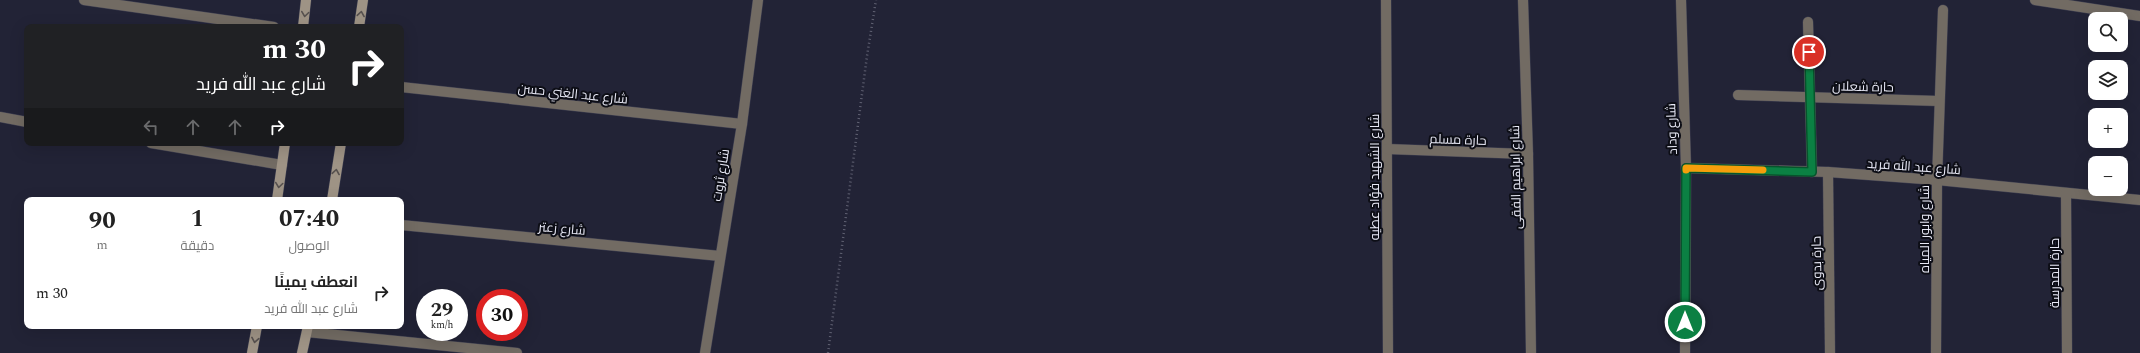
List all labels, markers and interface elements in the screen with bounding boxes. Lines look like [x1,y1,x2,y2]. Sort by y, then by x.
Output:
one-way arrow [300,10,309,17]
one-way arrow [356,10,365,17]
map controls [2088,12,2128,196]
button: search [2088,12,2128,52]
text: 30 m [262,28,326,71]
pin [1792,35,1826,69]
icon: right [340,40,392,92]
icon: arrive [1798,41,1820,63]
button: layers [2088,60,2128,100]
text: شارع عبد الله فريد [196,71,326,98]
street label: حارة شعلان [1832,76,1894,98]
street label: شارع عبد الغني حسن [517,78,629,110]
street label: شارع وداد [1661,103,1683,155]
button: + [2088,108,2128,148]
street label: شارع الشهيد فؤاد عطيه [1365,114,1385,240]
icon: left [140,116,162,138]
icon: ahead [182,116,204,138]
icon: ahead [224,116,246,138]
icon: right [266,116,288,138]
street label: شارع ابراهيم الفقى [1505,125,1527,229]
street label: حارة مسلم [1429,129,1487,151]
street label: شارع ثروت [707,147,735,203]
street label: شارع عبد الله فريد [1866,154,1961,180]
button: − [2088,156,2128,196]
one-way arrow [331,168,340,175]
one-way arrow [275,182,284,188]
street label: شارع وابور المياه [1915,185,1935,273]
text: 1 [191,201,204,237]
text: 07:40 [279,201,339,237]
text: 90 [89,203,116,239]
street label: شارع زعتر [536,217,586,241]
text: m [97,235,108,255]
text: دقيقة [180,236,214,256]
text: الوصول [288,236,330,256]
street label: حارة بدوى [1807,236,1827,290]
street label: حارة المدرسة [2045,238,2065,308]
text: انعطف يمينًا [274,271,358,294]
text: 30 m [36,282,68,305]
icon: right [370,282,392,304]
speed limit sign: 30 [476,289,528,341]
text: 29 [431,295,453,325]
text: شارع عبد الله فريد [264,299,358,319]
position arrow [1664,301,1706,343]
text: km/h [431,317,453,333]
one-way arrow [251,336,260,343]

